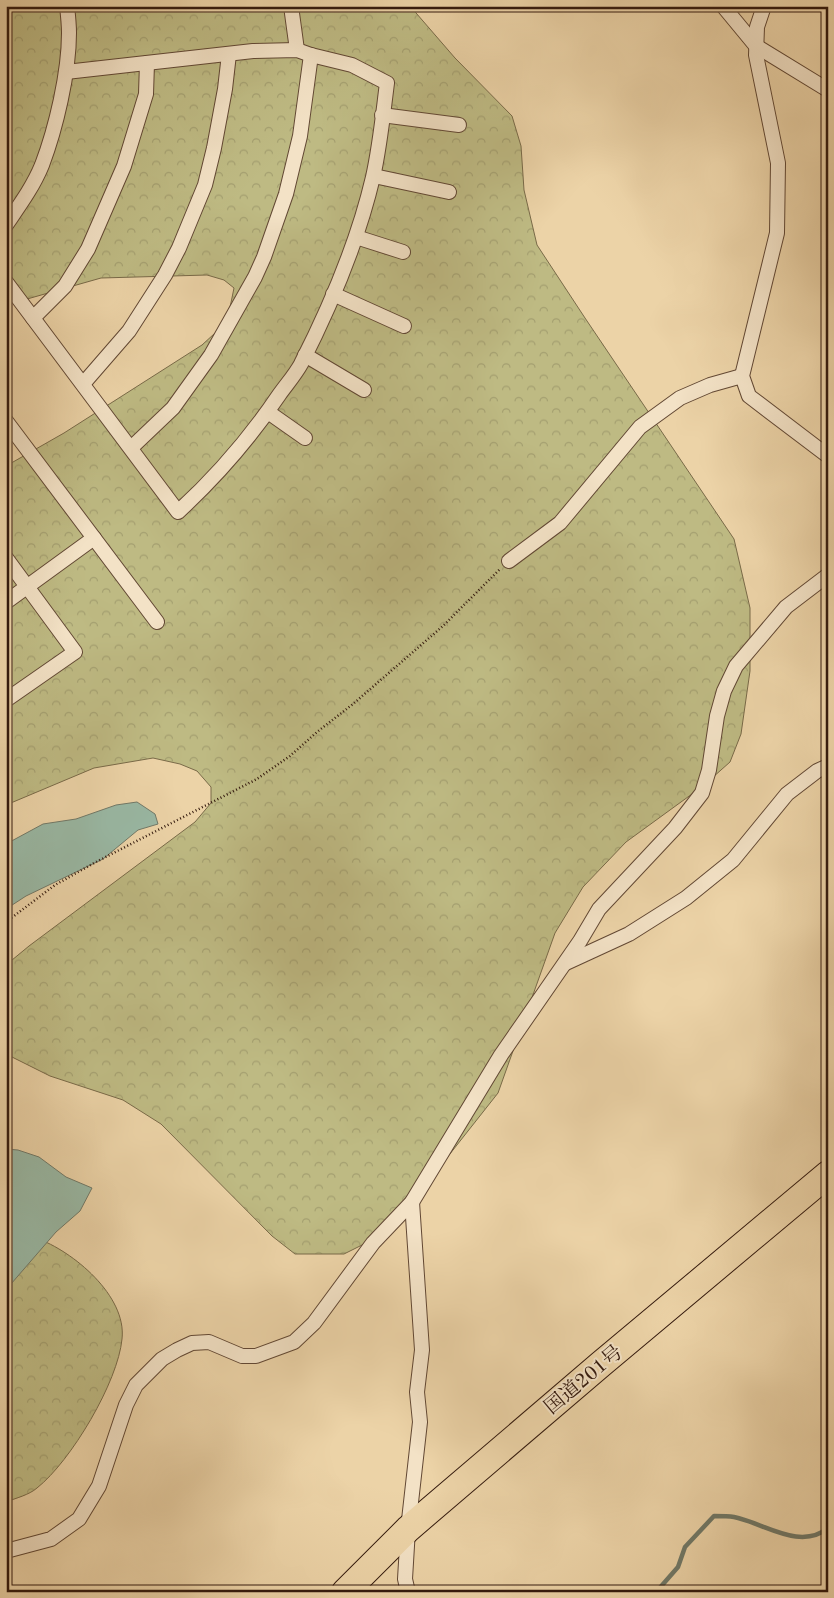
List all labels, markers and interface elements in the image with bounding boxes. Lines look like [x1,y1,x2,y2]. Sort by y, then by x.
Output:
street label: 国道201号 [540,1341,627,1419]

